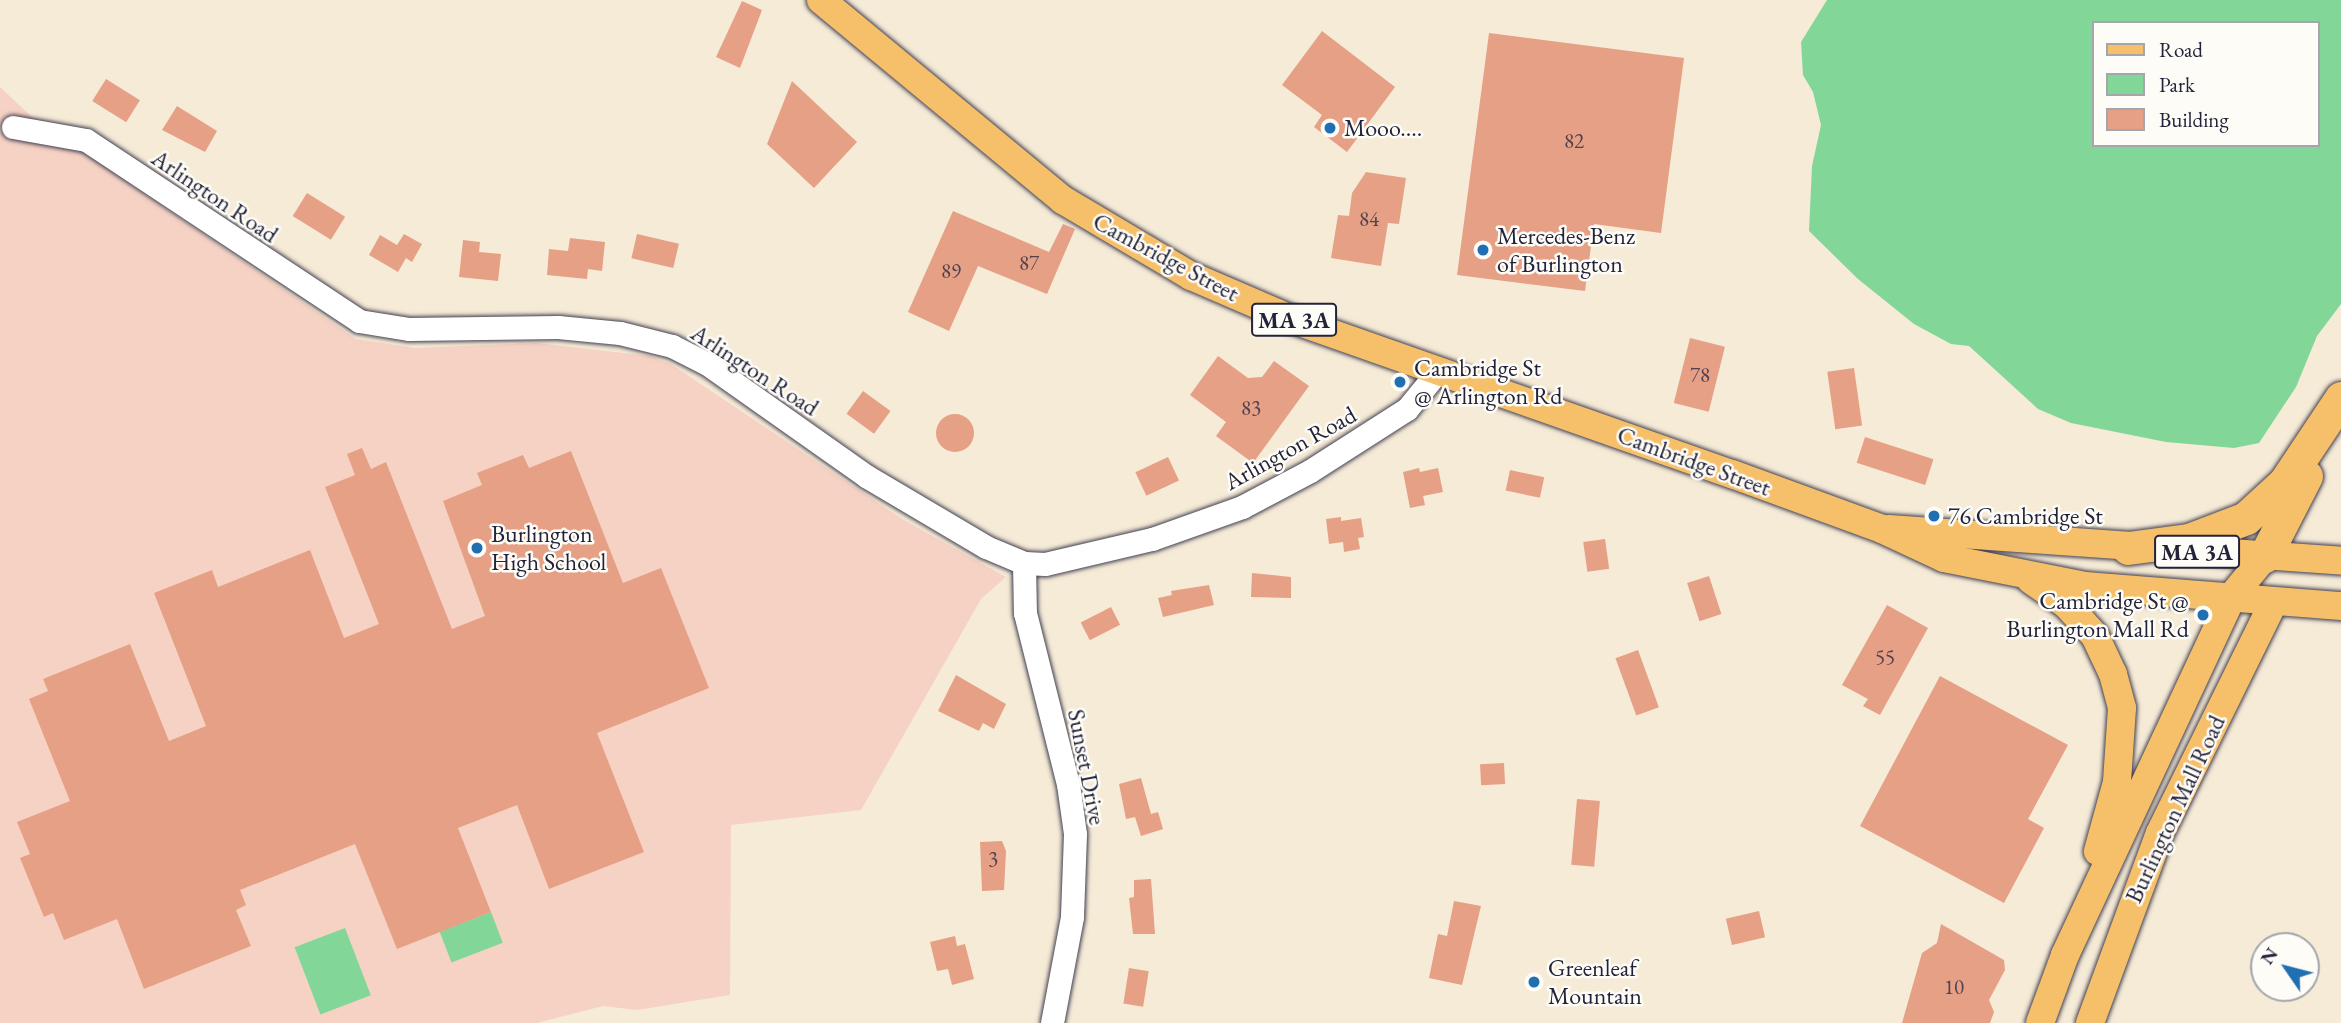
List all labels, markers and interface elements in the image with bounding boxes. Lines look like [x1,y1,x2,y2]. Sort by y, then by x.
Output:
legend [2092,21,2320,147]
text: Road [2159,36,2203,63]
text: Park [2159,71,2195,98]
text: Building [2159,106,2229,133]
place label: Mooo.... [1344,114,1422,142]
marker: Mooo.... [1322,120,1338,136]
house number: 82 [1564,128,1584,154]
street label: Arlington Road [146,143,284,249]
street label: Cambridge Street [1088,206,1244,308]
house number: 84 [1359,206,1379,232]
place label: Mercedes-Benz of Burlington [1497,222,1635,278]
marker: Mercedes-Benz of Burlington [1475,242,1491,258]
house number: 87 [1019,250,1039,276]
house number: 89 [941,258,961,284]
road number: MA 3A [1250,300,1338,340]
street label: Arlington Road [686,318,824,422]
place label: Cambridge St @ Arlington Rd [1414,354,1562,410]
house number: 78 [1690,362,1710,388]
marker: Cambridge St @ Arlington Rd [1392,374,1408,390]
house number: 83 [1241,395,1261,421]
street label: Arlington Road [1219,400,1361,496]
street label: Cambridge Street [1613,420,1775,502]
place label: 76 Cambridge St [1948,502,2103,530]
marker: 76 Cambridge St [1926,508,1942,524]
place label: Burlington High School [491,520,606,576]
road number: MA 3A [2153,532,2241,572]
marker: Burlington High School [469,540,485,556]
place label: Cambridge St @ Burlington Mall Rd [2006,587,2189,643]
marker: Cambridge St @ Burlington Mall Rd [2195,607,2211,623]
house number: 55 [1875,644,1895,670]
street label: Sunset Drive [1062,707,1112,827]
street label: Burlington Mall Road [2119,711,2231,907]
house number: 3 [988,846,998,872]
north arrow [2250,932,2320,1002]
text: N [2254,942,2284,969]
place label: Greenleaf Mountain [1548,954,1642,1010]
marker: Greenleaf Mountain [1526,974,1542,990]
house number: 10 [1944,974,1964,1000]

